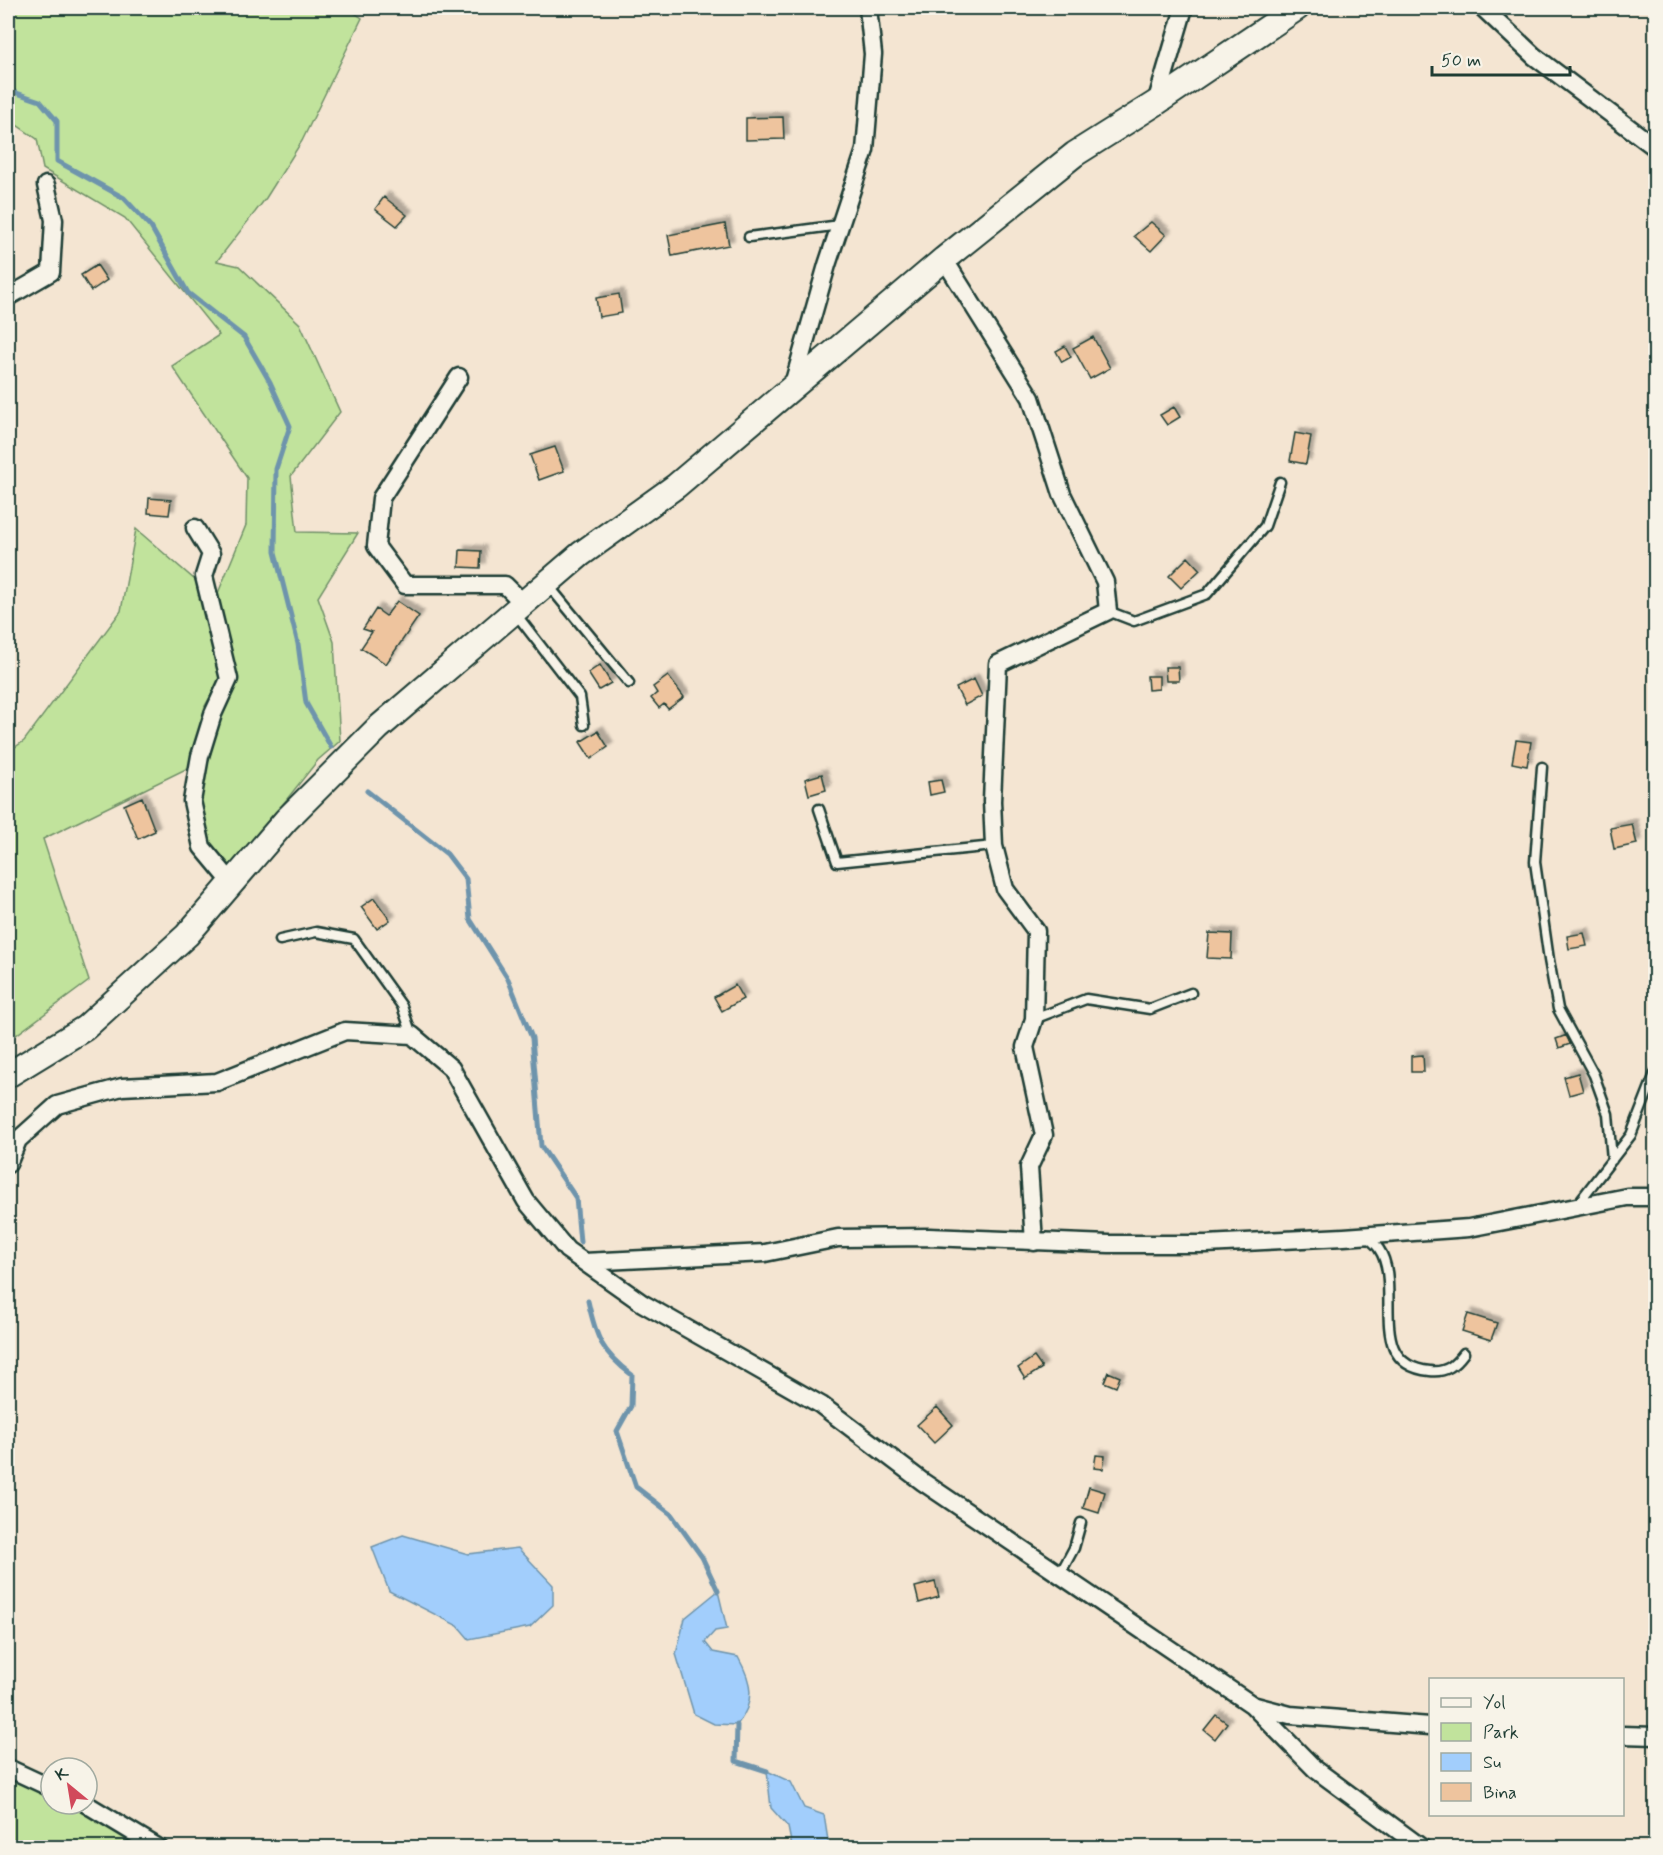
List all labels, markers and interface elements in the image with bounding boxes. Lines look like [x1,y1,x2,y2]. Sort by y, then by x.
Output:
scale bar [1432,39,1570,77]
text: 50 m [1441,49,1481,73]
legend [1429,1678,1624,1816]
text: Yol [1483,1691,1506,1715]
text: Park [1483,1721,1519,1745]
text: Su [1483,1751,1501,1775]
north arrow [39,1756,99,1816]
text: K [52,1762,73,1786]
text: Bina [1483,1781,1517,1805]

